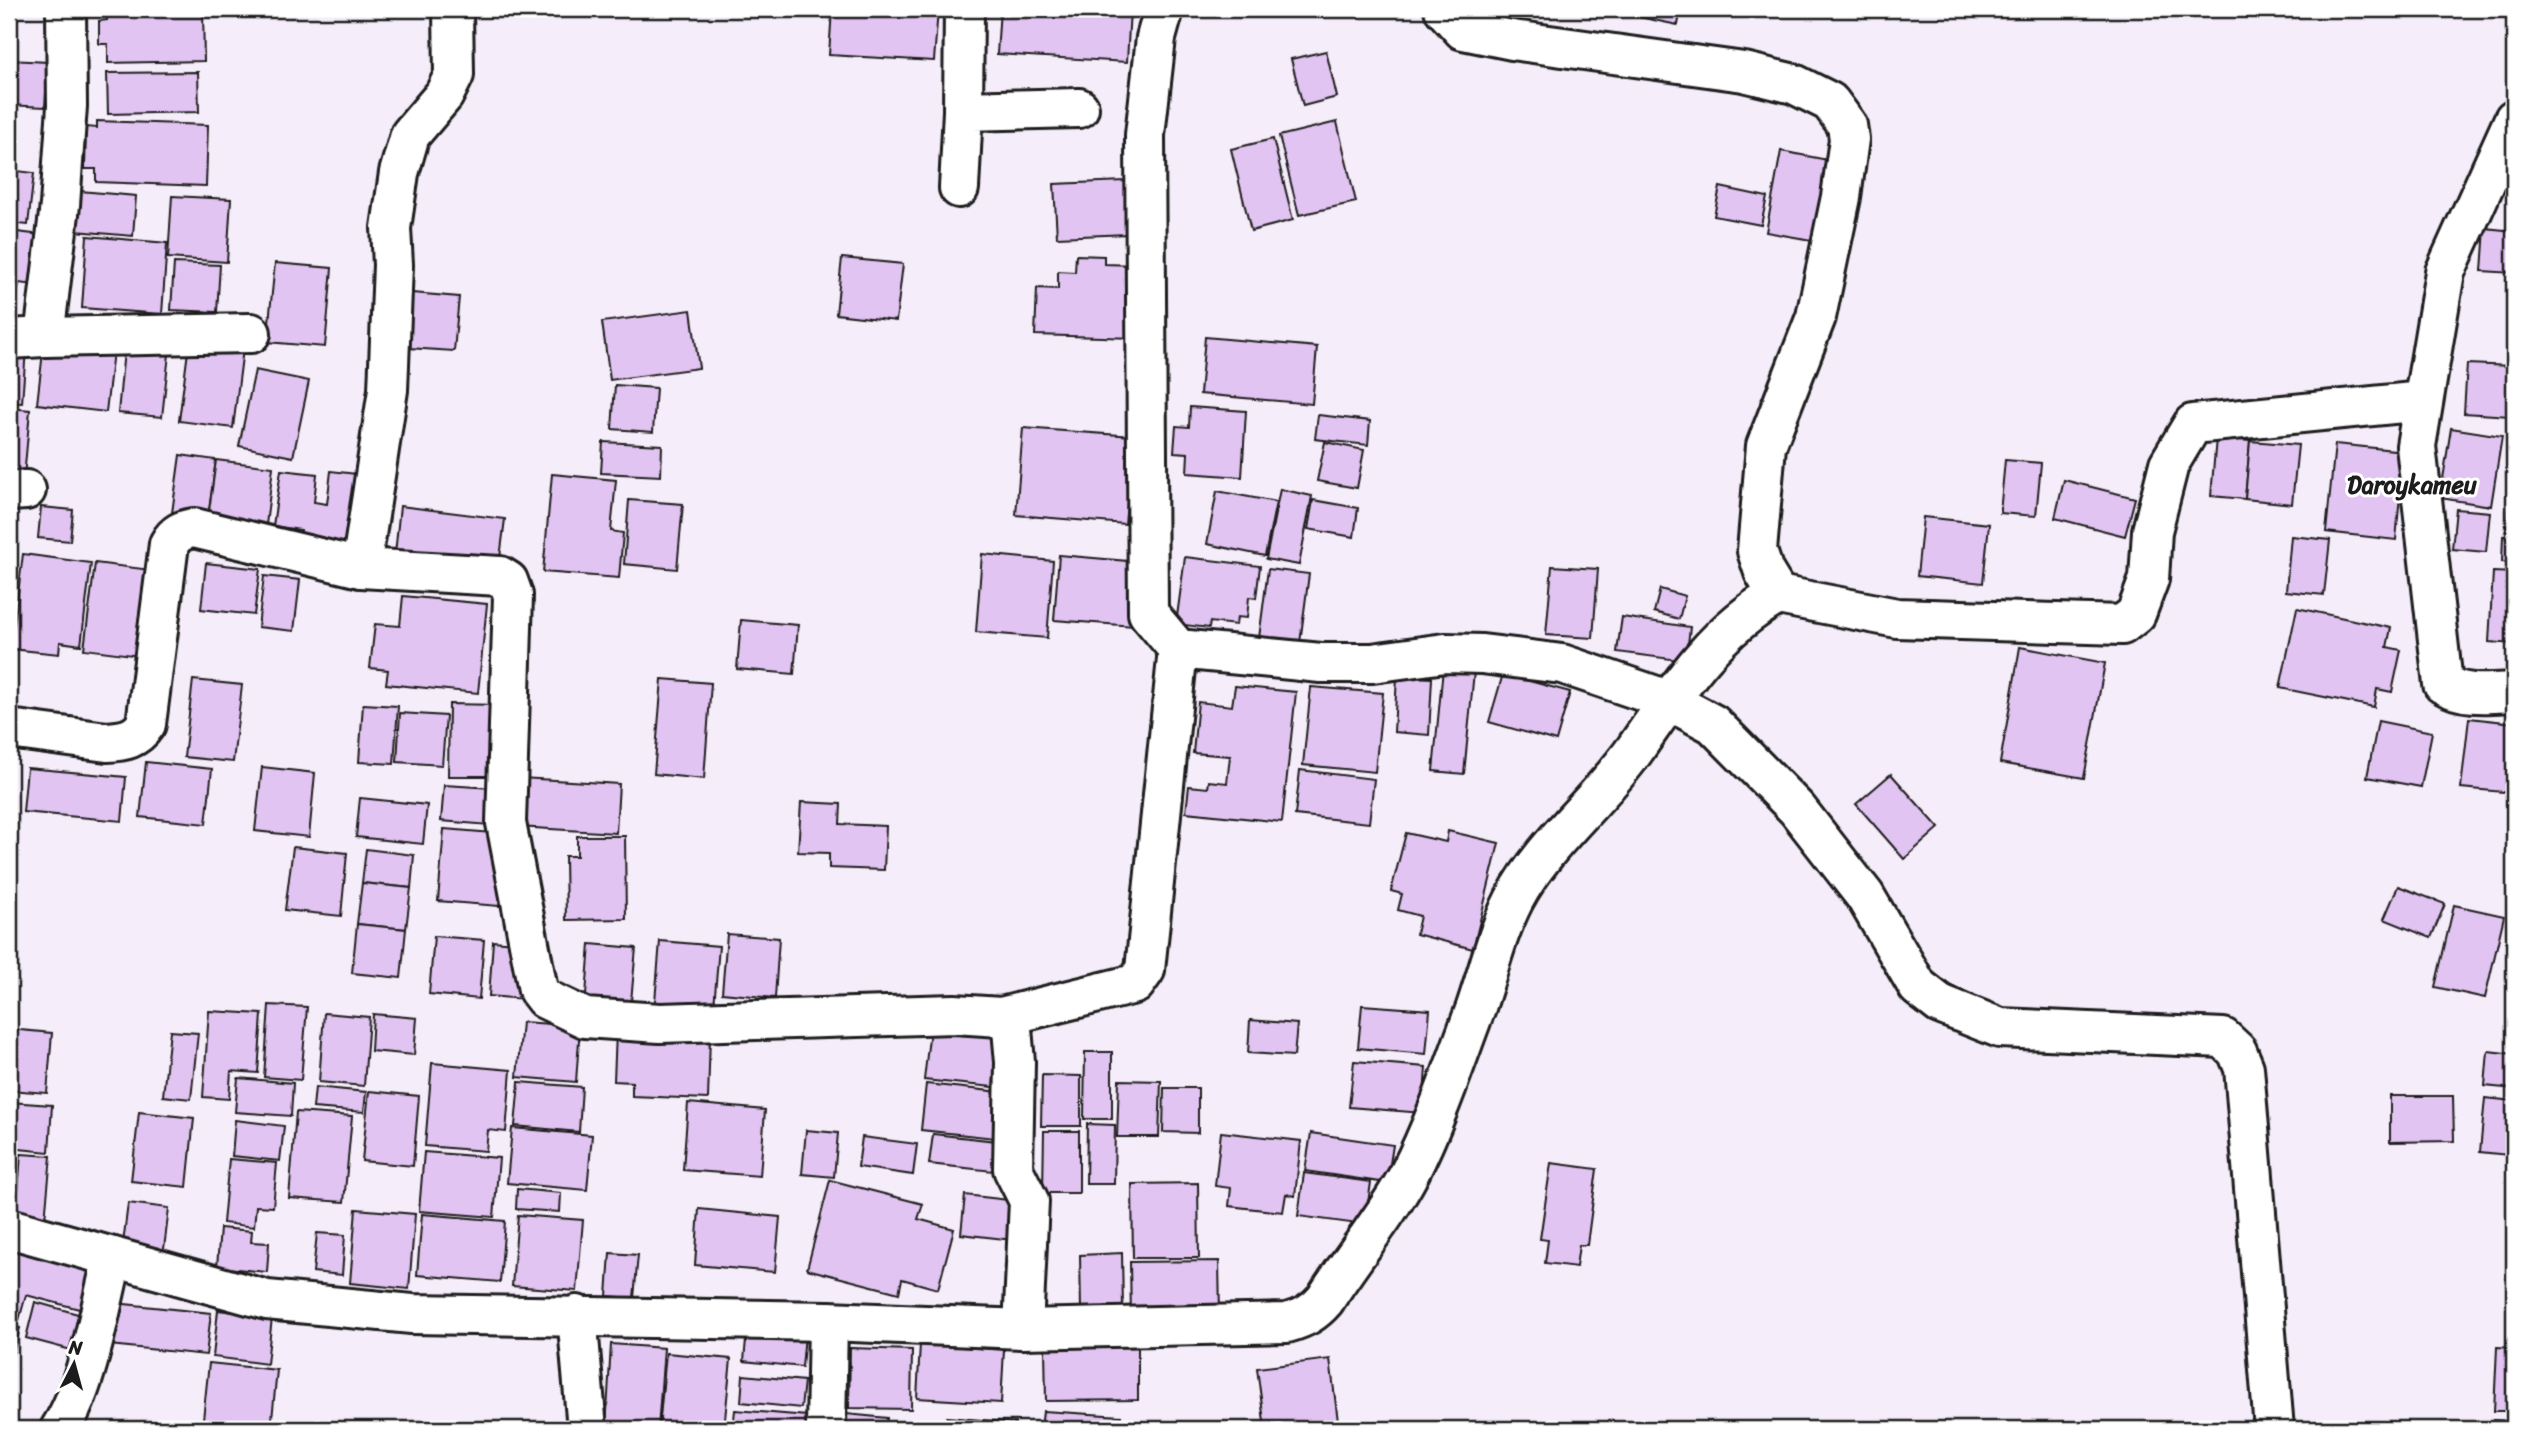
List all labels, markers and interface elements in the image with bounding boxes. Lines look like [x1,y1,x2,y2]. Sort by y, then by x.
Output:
district label: Daroykameu [2347,464,2478,506]
north arrow [38,1330,108,1400]
text: N [66,1330,85,1365]

